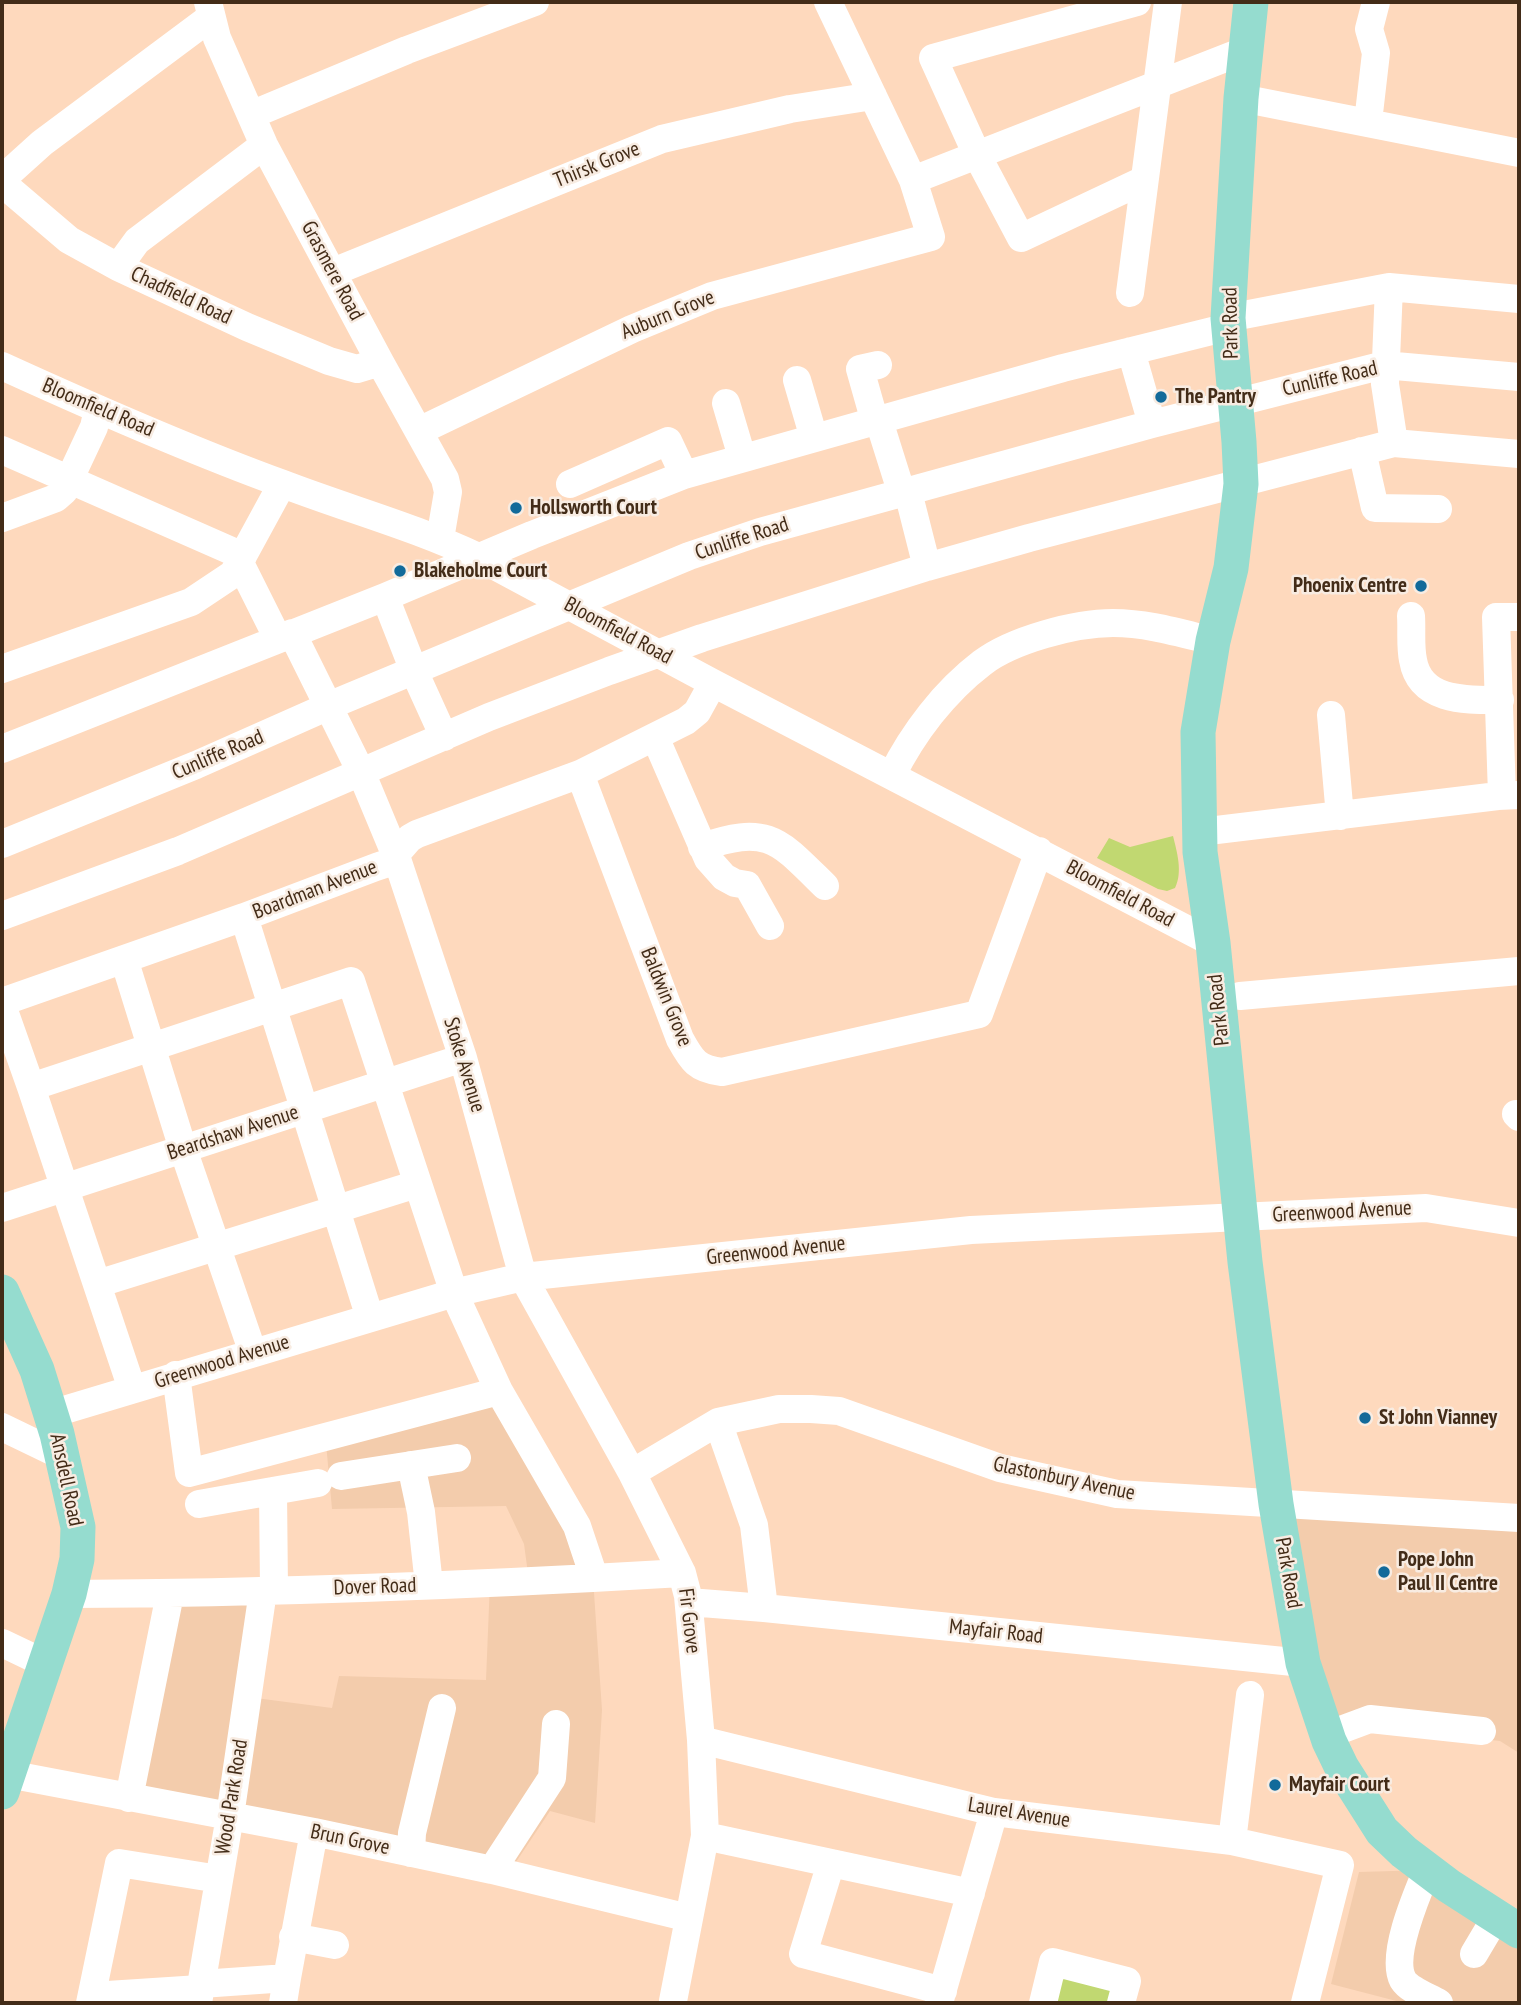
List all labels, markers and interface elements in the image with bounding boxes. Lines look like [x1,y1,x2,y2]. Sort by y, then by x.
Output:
street label: Thirsk Grove [550,136,644,194]
street label: Grasmere Road [295,217,369,325]
street label: Chadfield Road [127,262,235,330]
street label: Auburn Grove [618,285,718,345]
street label: Park Road [1218,287,1244,359]
street label: Cunliffe Road [1280,356,1380,402]
street label: Bloomfield Road [38,373,158,443]
place label: The Pantry [1175,384,1256,410]
marker: The Pantry [1153,389,1169,405]
place label: Hollsworth Court [530,495,657,521]
marker: Hollsworth Court [508,500,524,516]
street label: Cunliffe Road [692,512,792,566]
place label: Blakeholme Court [414,558,547,584]
marker: Blakeholme Court [392,563,408,579]
place label: Phoenix Centre [1293,573,1407,599]
marker: Phoenix Centre [1413,578,1429,594]
street label: Bloomfield Road [560,592,676,670]
street label: Cunliffe Road [169,725,267,785]
street label: Boardman Avenue [249,855,381,925]
street label: Bloomfield Road [1062,855,1178,933]
street label: Baldwin Grove [635,944,697,1050]
street label: Park Road [1203,973,1235,1047]
street label: Stoke Avenue [438,1015,490,1115]
street label: Beardshaw Avenue [164,1100,302,1166]
street label: Greenwood Avenue [1272,1196,1412,1228]
street label: Greenwood Avenue [705,1231,847,1271]
street label: Greenwood Avenue [152,1330,292,1394]
place label: St John Vianney [1379,1405,1497,1431]
marker: St John Vianney [1357,1410,1373,1426]
street label: Ansdell Road [44,1431,88,1529]
street label: Glastonbury Avenue [991,1452,1137,1506]
street label: Park Road [1269,1536,1307,1610]
place label: Pope John Paul II Centre [1398,1547,1498,1597]
marker: Pope John Paul II Centre [1376,1564,1392,1580]
street label: Dover Road [333,1573,417,1601]
street label: Fir Grove [673,1587,705,1655]
street label: Mayfair Road [948,1615,1044,1649]
street label: Wood Park Road [210,1737,254,1857]
place label: Mayfair Court [1289,1772,1390,1798]
marker: Mayfair Court [1267,1777,1283,1793]
street label: Laurel Avenue [966,1793,1072,1833]
street label: Brun Grove [308,1819,392,1861]

